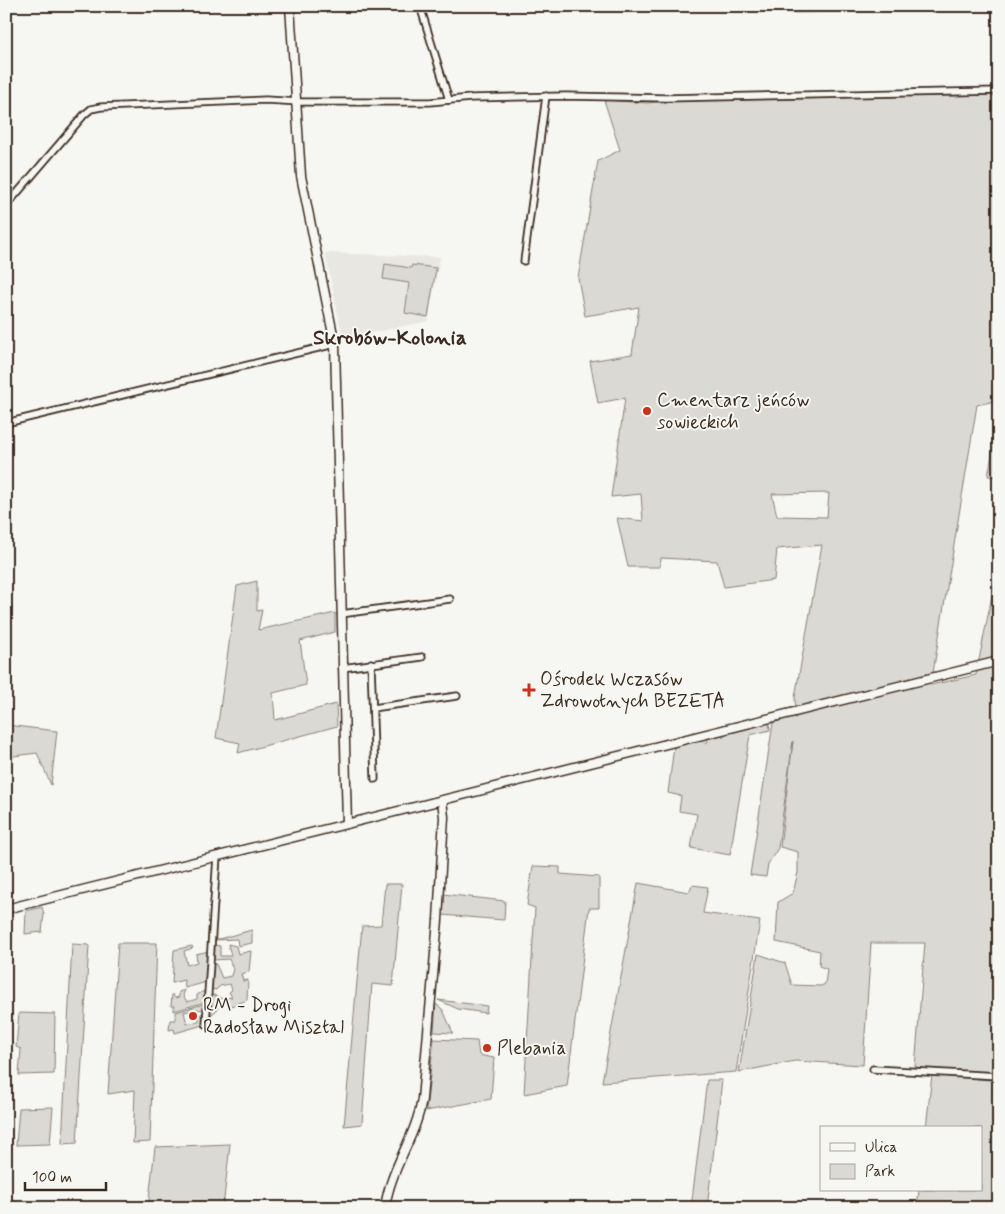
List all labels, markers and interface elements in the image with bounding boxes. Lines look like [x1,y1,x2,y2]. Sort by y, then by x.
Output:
district label: Skrobów-Kolonia [313,324,467,352]
place label: Cmentarz jeńców sowieckich [657,388,809,435]
marker: Cmentarz jeńców sowieckich [641,405,653,417]
place label: Ośrodek Wczasów Zdrowotnych BEZETA [540,667,725,715]
marker: Ośrodek Wczasów Zdrowotnych BEZETA [522,683,536,697]
place label: RM - Drogi Radosław Misztal [203,993,344,1040]
marker: RM - Drogi Radosław Misztal [187,1010,199,1022]
place label: Plebania [497,1036,566,1061]
marker: Plebania [481,1042,493,1054]
legend [820,1126,982,1192]
text: Ulica [865,1138,898,1158]
scale bar [25,1159,106,1191]
text: Park [865,1162,895,1182]
text: 100 m [32,1168,72,1188]

